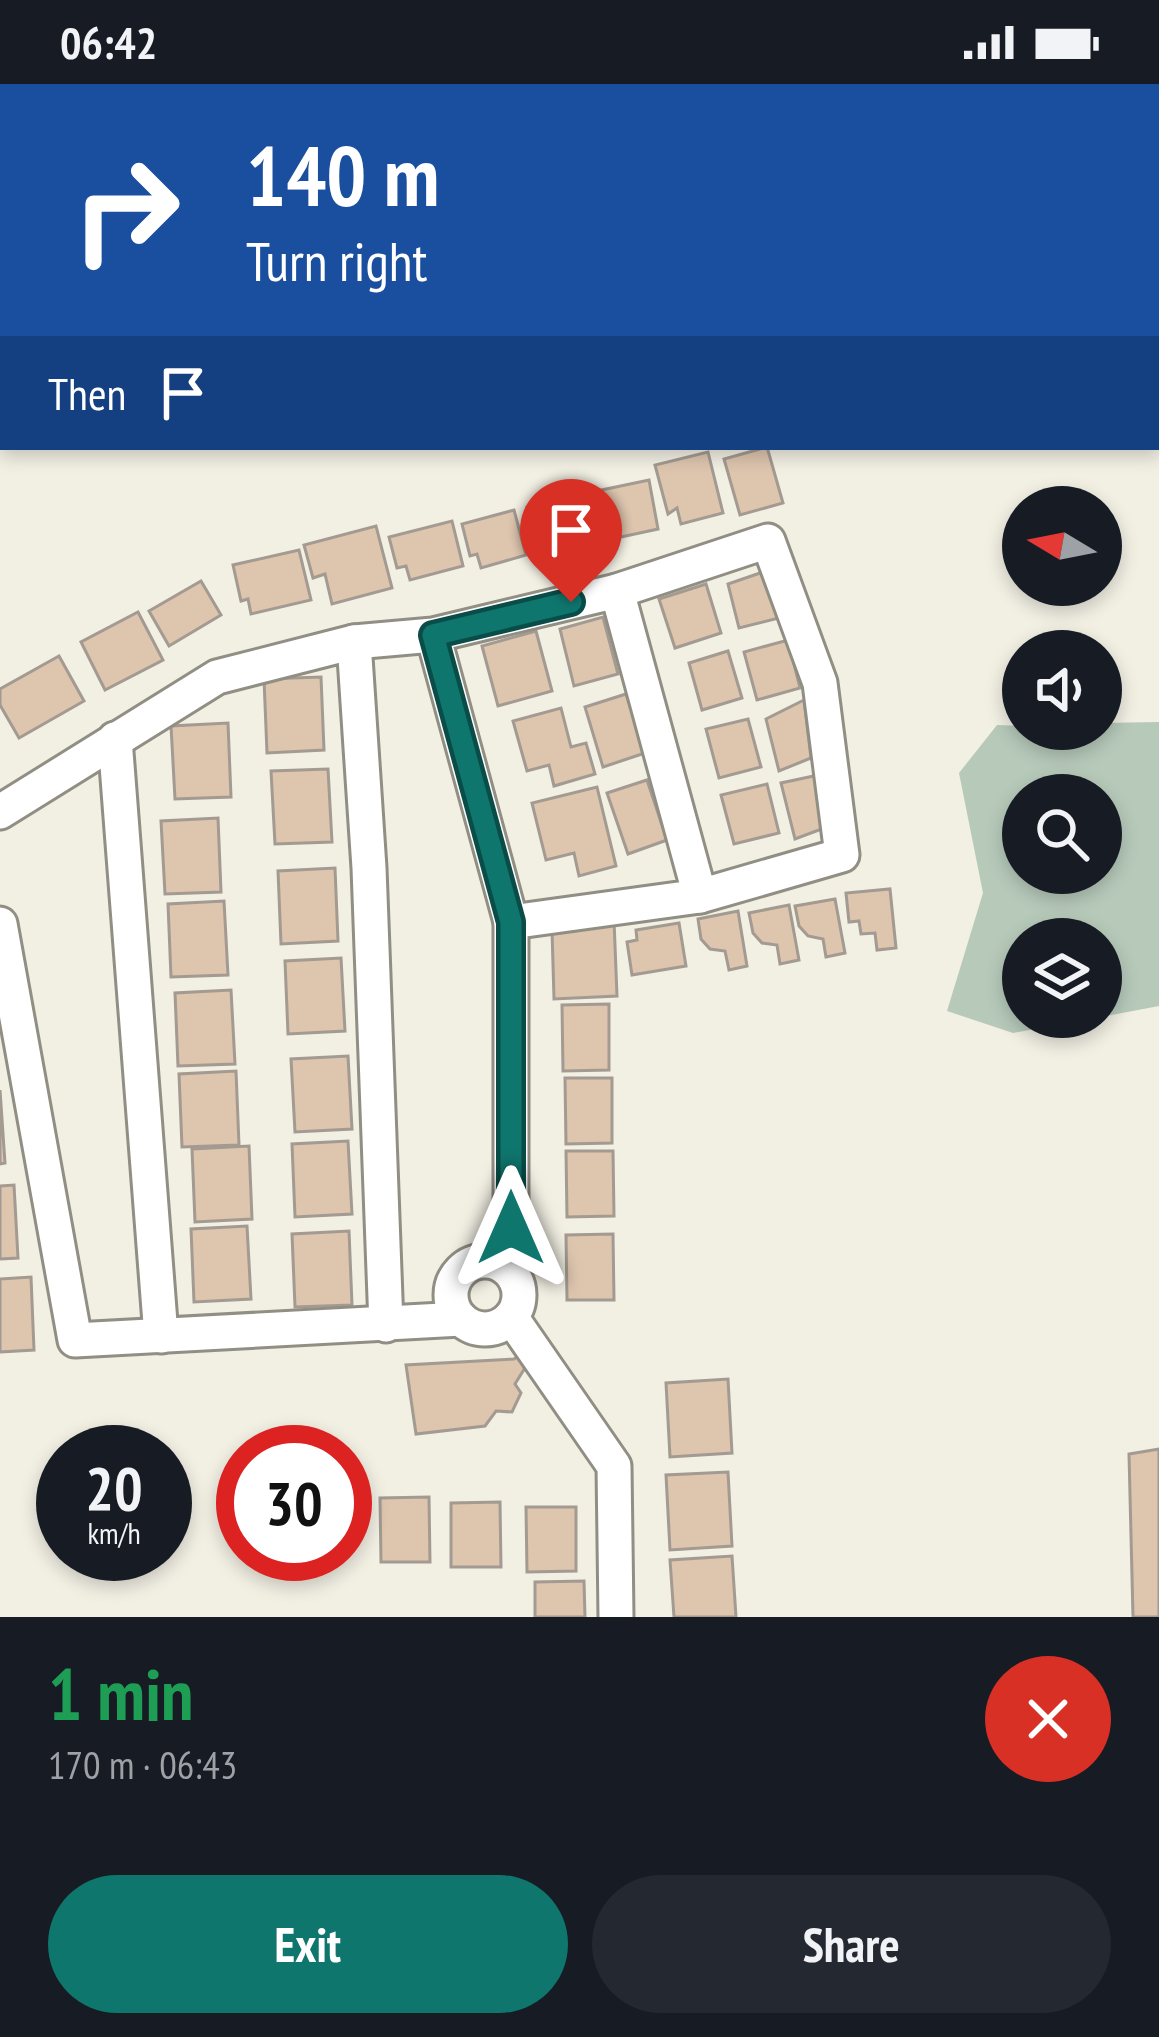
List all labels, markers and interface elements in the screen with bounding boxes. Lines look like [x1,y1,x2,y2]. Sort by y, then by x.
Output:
text: 06:42 [60,13,157,71]
text: 140 m [246,120,439,229]
icon: right [48,132,204,288]
text: Turn right [246,226,427,296]
icon: arrive [150,360,216,426]
text: Then [48,364,126,422]
pin [520,479,622,602]
north arrow [1002,486,1122,606]
map controls [1002,486,1122,1038]
icon: arrive [538,497,604,563]
button: sound [1002,630,1122,750]
button: search [1002,774,1122,894]
button: layers [1002,918,1122,1038]
position arrow [448,1165,574,1291]
speed limit sign: 30 [216,1425,372,1581]
text: 20 [85,1449,143,1527]
text: km/h [87,1513,141,1552]
text: 1 min [48,1647,193,1740]
button: close [985,1656,1111,1782]
text: 170 m · 06:43 [48,1739,237,1790]
button: Exit [48,1875,568,2013]
button: Share [592,1875,1111,2013]

